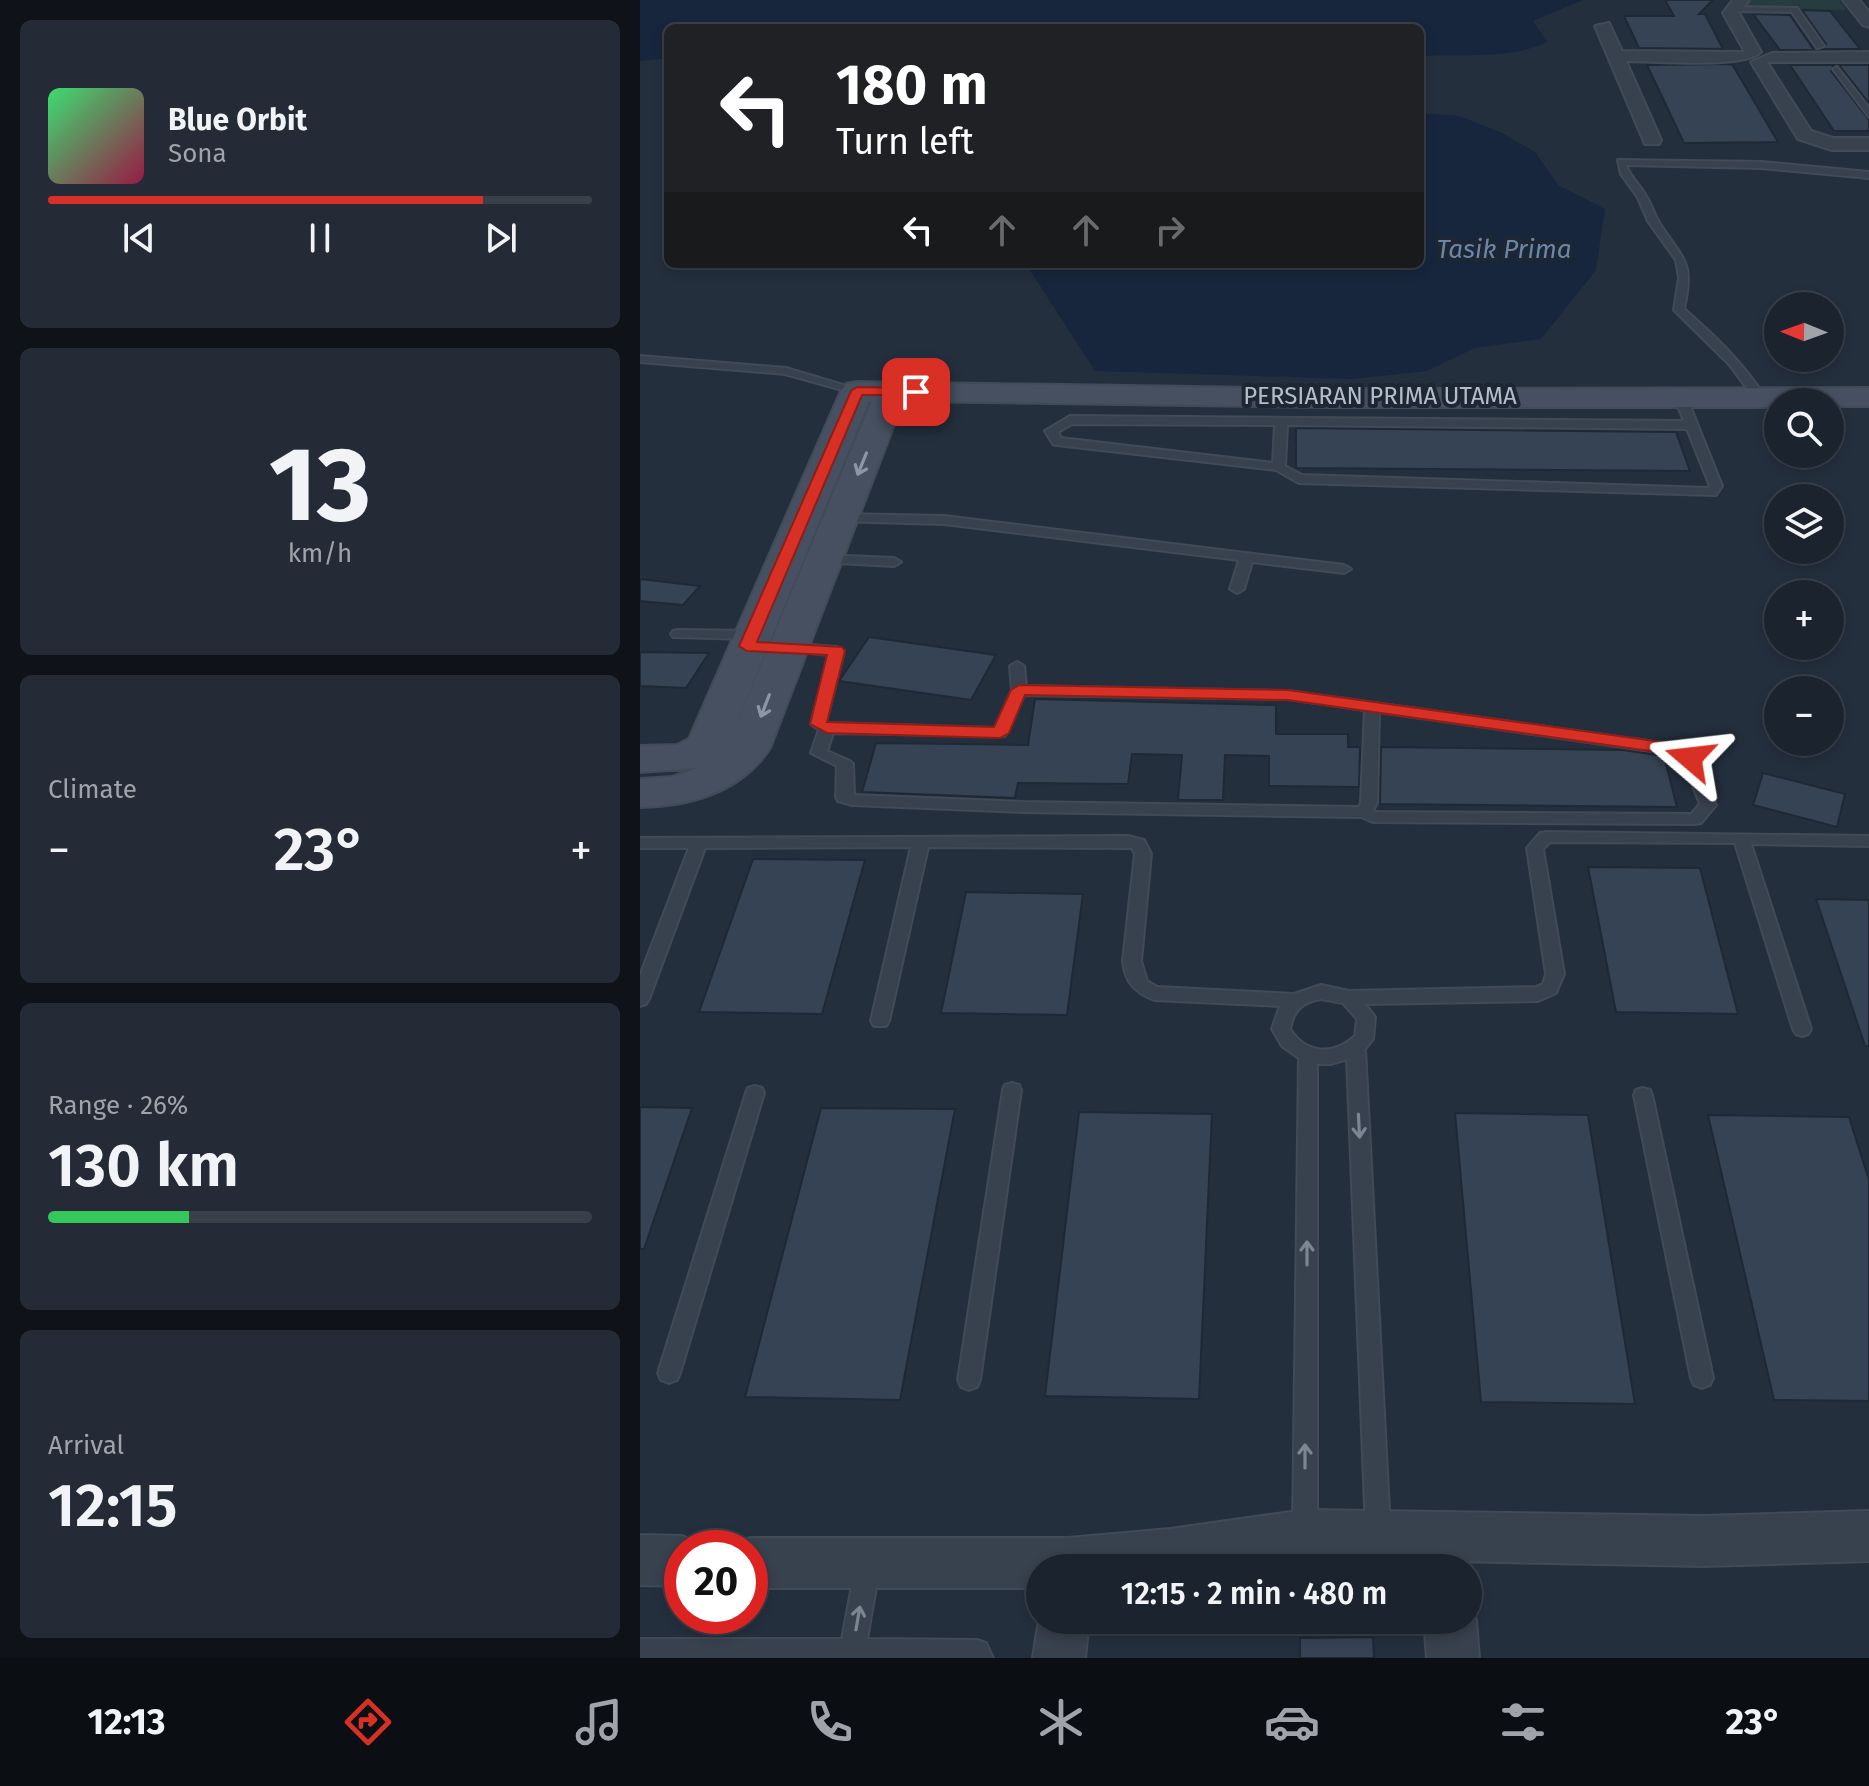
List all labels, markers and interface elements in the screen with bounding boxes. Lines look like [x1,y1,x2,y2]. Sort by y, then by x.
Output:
text: 180 m [836,52,988,119]
icon: left [704,56,808,160]
text: Blue Orbit [168,102,307,138]
text: Turn left [836,120,974,164]
text: Sona [168,138,227,169]
icon: left [896,208,940,252]
icon: ahead [980,208,1024,252]
icon: ahead [1064,208,1108,252]
icon: right [1148,208,1192,252]
icon: previous [117,216,161,260]
icon: pause [298,216,342,260]
icon: next [479,216,523,260]
water label: Tasik Prima [1436,234,1572,265]
north arrow [1764,292,1844,372]
map controls [1764,292,1844,756]
pin [882,358,950,426]
icon: arrive [894,370,938,414]
street label: PERSIARAN PRIMA UTAMA [1243,382,1517,410]
button: search [1764,388,1844,468]
text: 13 [269,423,371,548]
one-way arrow [853,451,868,476]
button: layers [1764,484,1844,564]
text: km/h [288,538,352,569]
button: + [1764,580,1844,660]
button: − [1764,676,1844,756]
one-way arrow [757,693,772,718]
position arrow [1648,716,1732,800]
text: Climate [48,774,137,805]
text: 23° [274,814,366,886]
text: − [48,824,70,877]
text: + [570,824,592,877]
text: Range · 26% [48,1090,188,1121]
one-way arrow [1352,1112,1367,1139]
text: 130 km [48,1130,239,1202]
one-way arrow [1299,1240,1314,1267]
text: Arrival [48,1430,124,1461]
one-way arrow [1297,1443,1313,1470]
text: 12:15 [48,1470,177,1542]
speed limit sign: 20 [664,1530,768,1634]
text: 12:15 · 2 min · 480 m [1121,1576,1387,1612]
one-way arrow [852,1605,867,1631]
icon: directions [340,1694,396,1750]
icon: music [571,1694,627,1750]
icon: phone [802,1694,858,1750]
icon: climate [1033,1694,1089,1750]
icon: car [1264,1694,1320,1750]
icon: filters [1495,1694,1551,1750]
text: 12:13 [87,1700,166,1744]
text: 23° [1726,1700,1782,1744]

